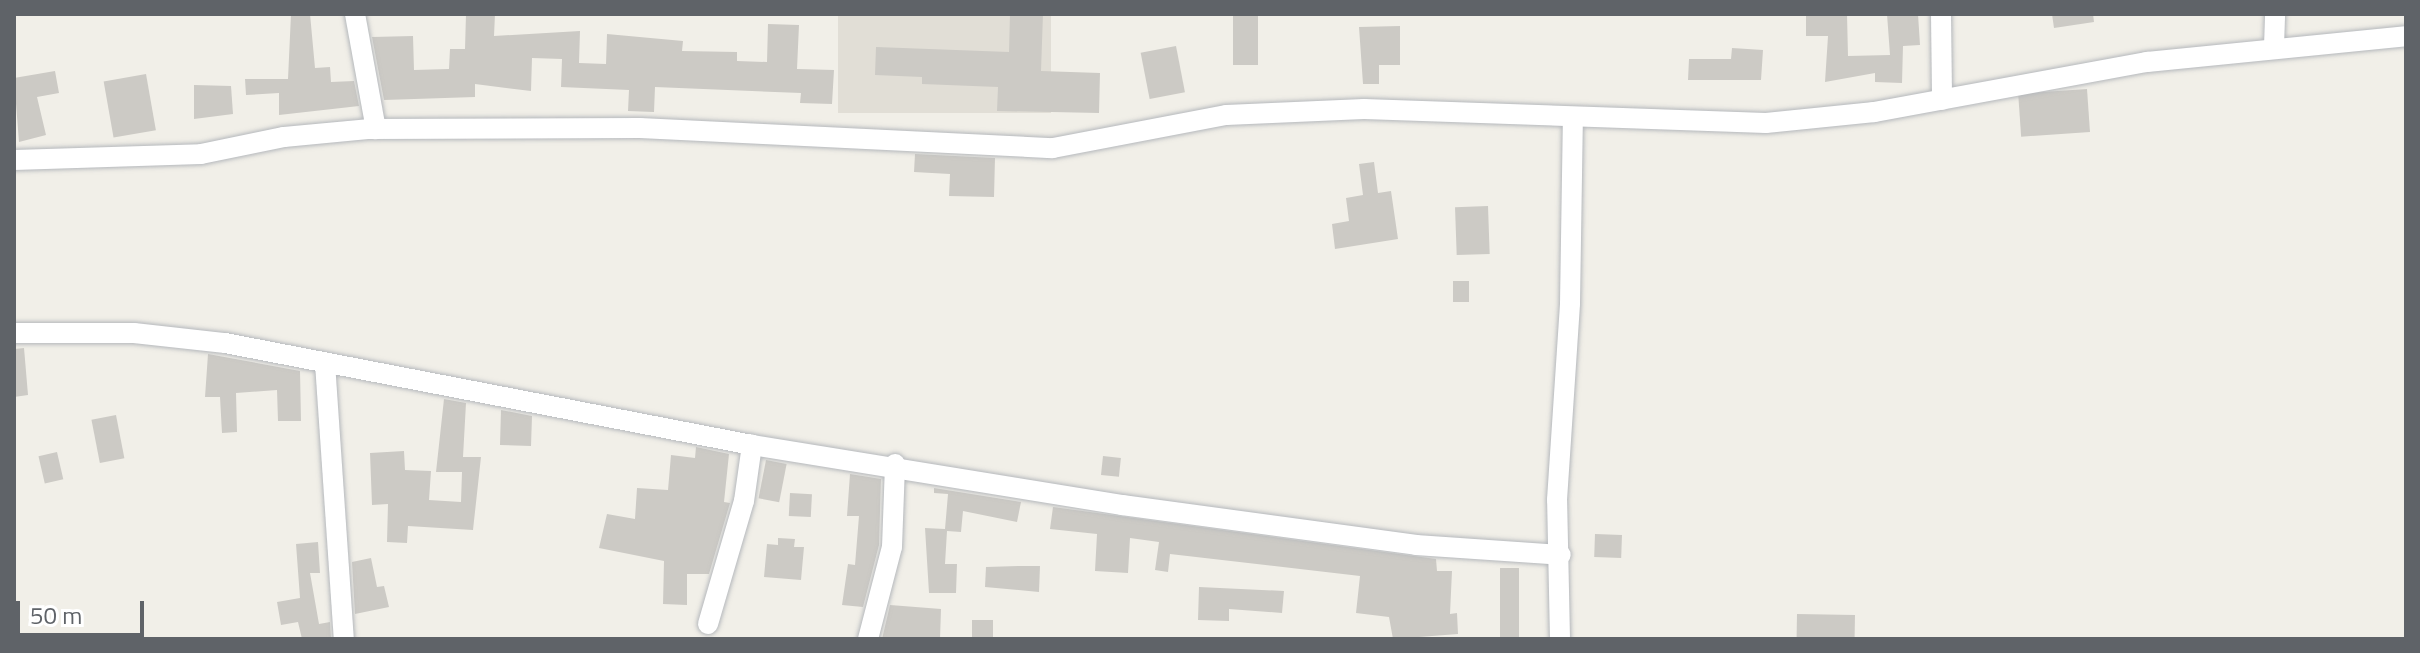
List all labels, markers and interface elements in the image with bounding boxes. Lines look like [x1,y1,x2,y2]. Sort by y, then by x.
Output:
scale bar [20,585,148,635]
text: 50 m [30,597,82,633]

